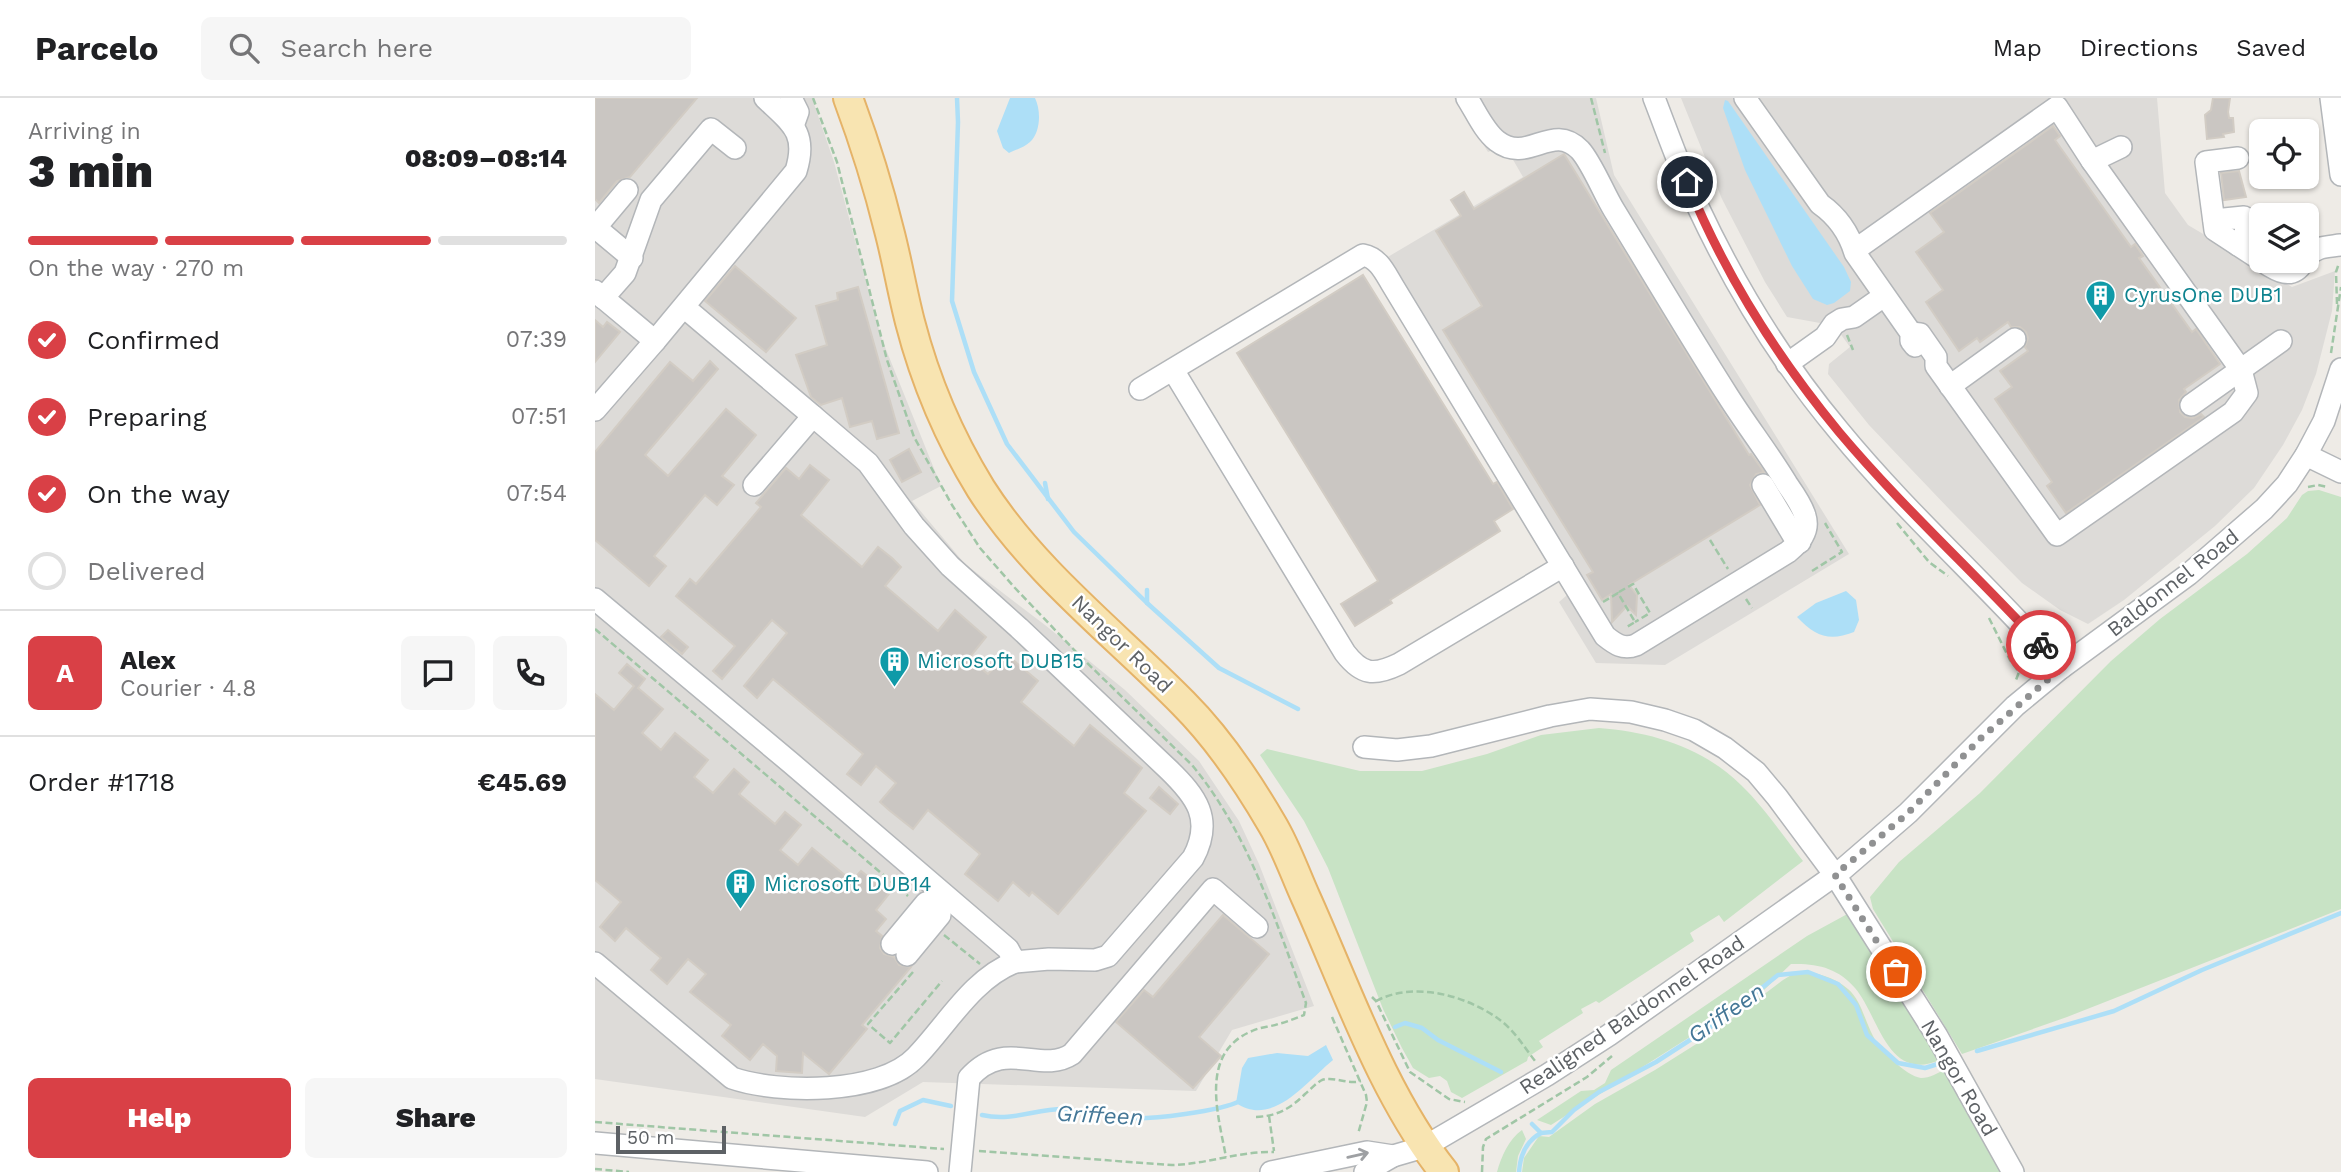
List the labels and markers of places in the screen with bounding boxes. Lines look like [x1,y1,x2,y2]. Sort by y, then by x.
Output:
pin [1657,152,1717,212]
building icon: CyrusOne DUB1 [2084,278,2118,322]
place label: CyrusOne DUB1 [2124,282,2282,307]
building icon: Microsoft DUB15 [877,644,911,688]
place label: Microsoft DUB15 [917,648,1084,673]
building icon: Microsoft DUB14 [724,867,758,911]
place label: Microsoft DUB14 [764,871,932,896]
pin [1866,942,1926,1002]

